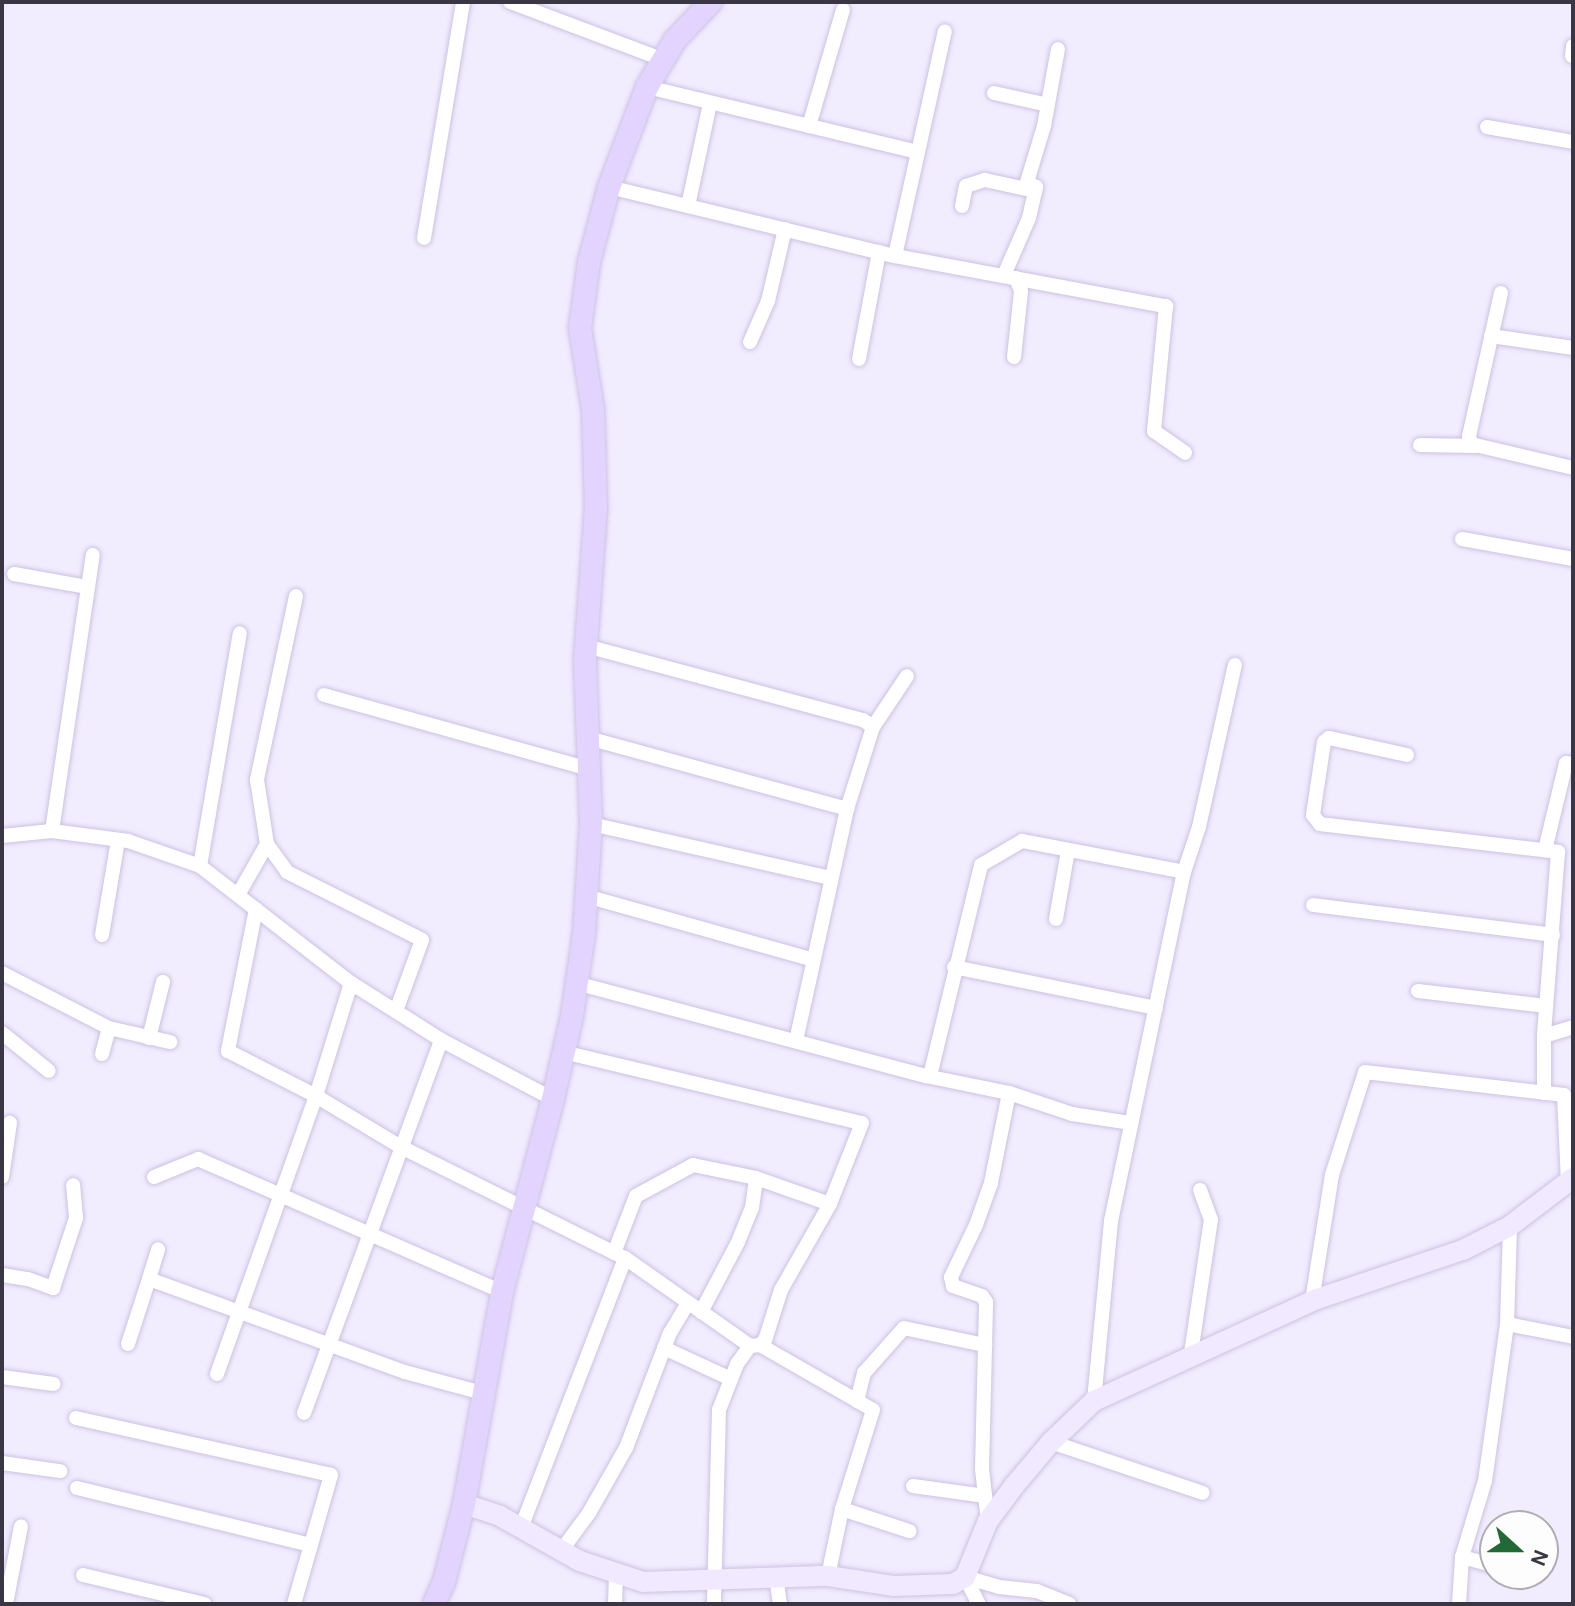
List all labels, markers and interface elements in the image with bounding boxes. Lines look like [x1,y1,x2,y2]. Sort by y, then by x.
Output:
north arrow [1479,1510,1559,1590]
text: N [1525,1546,1555,1570]

